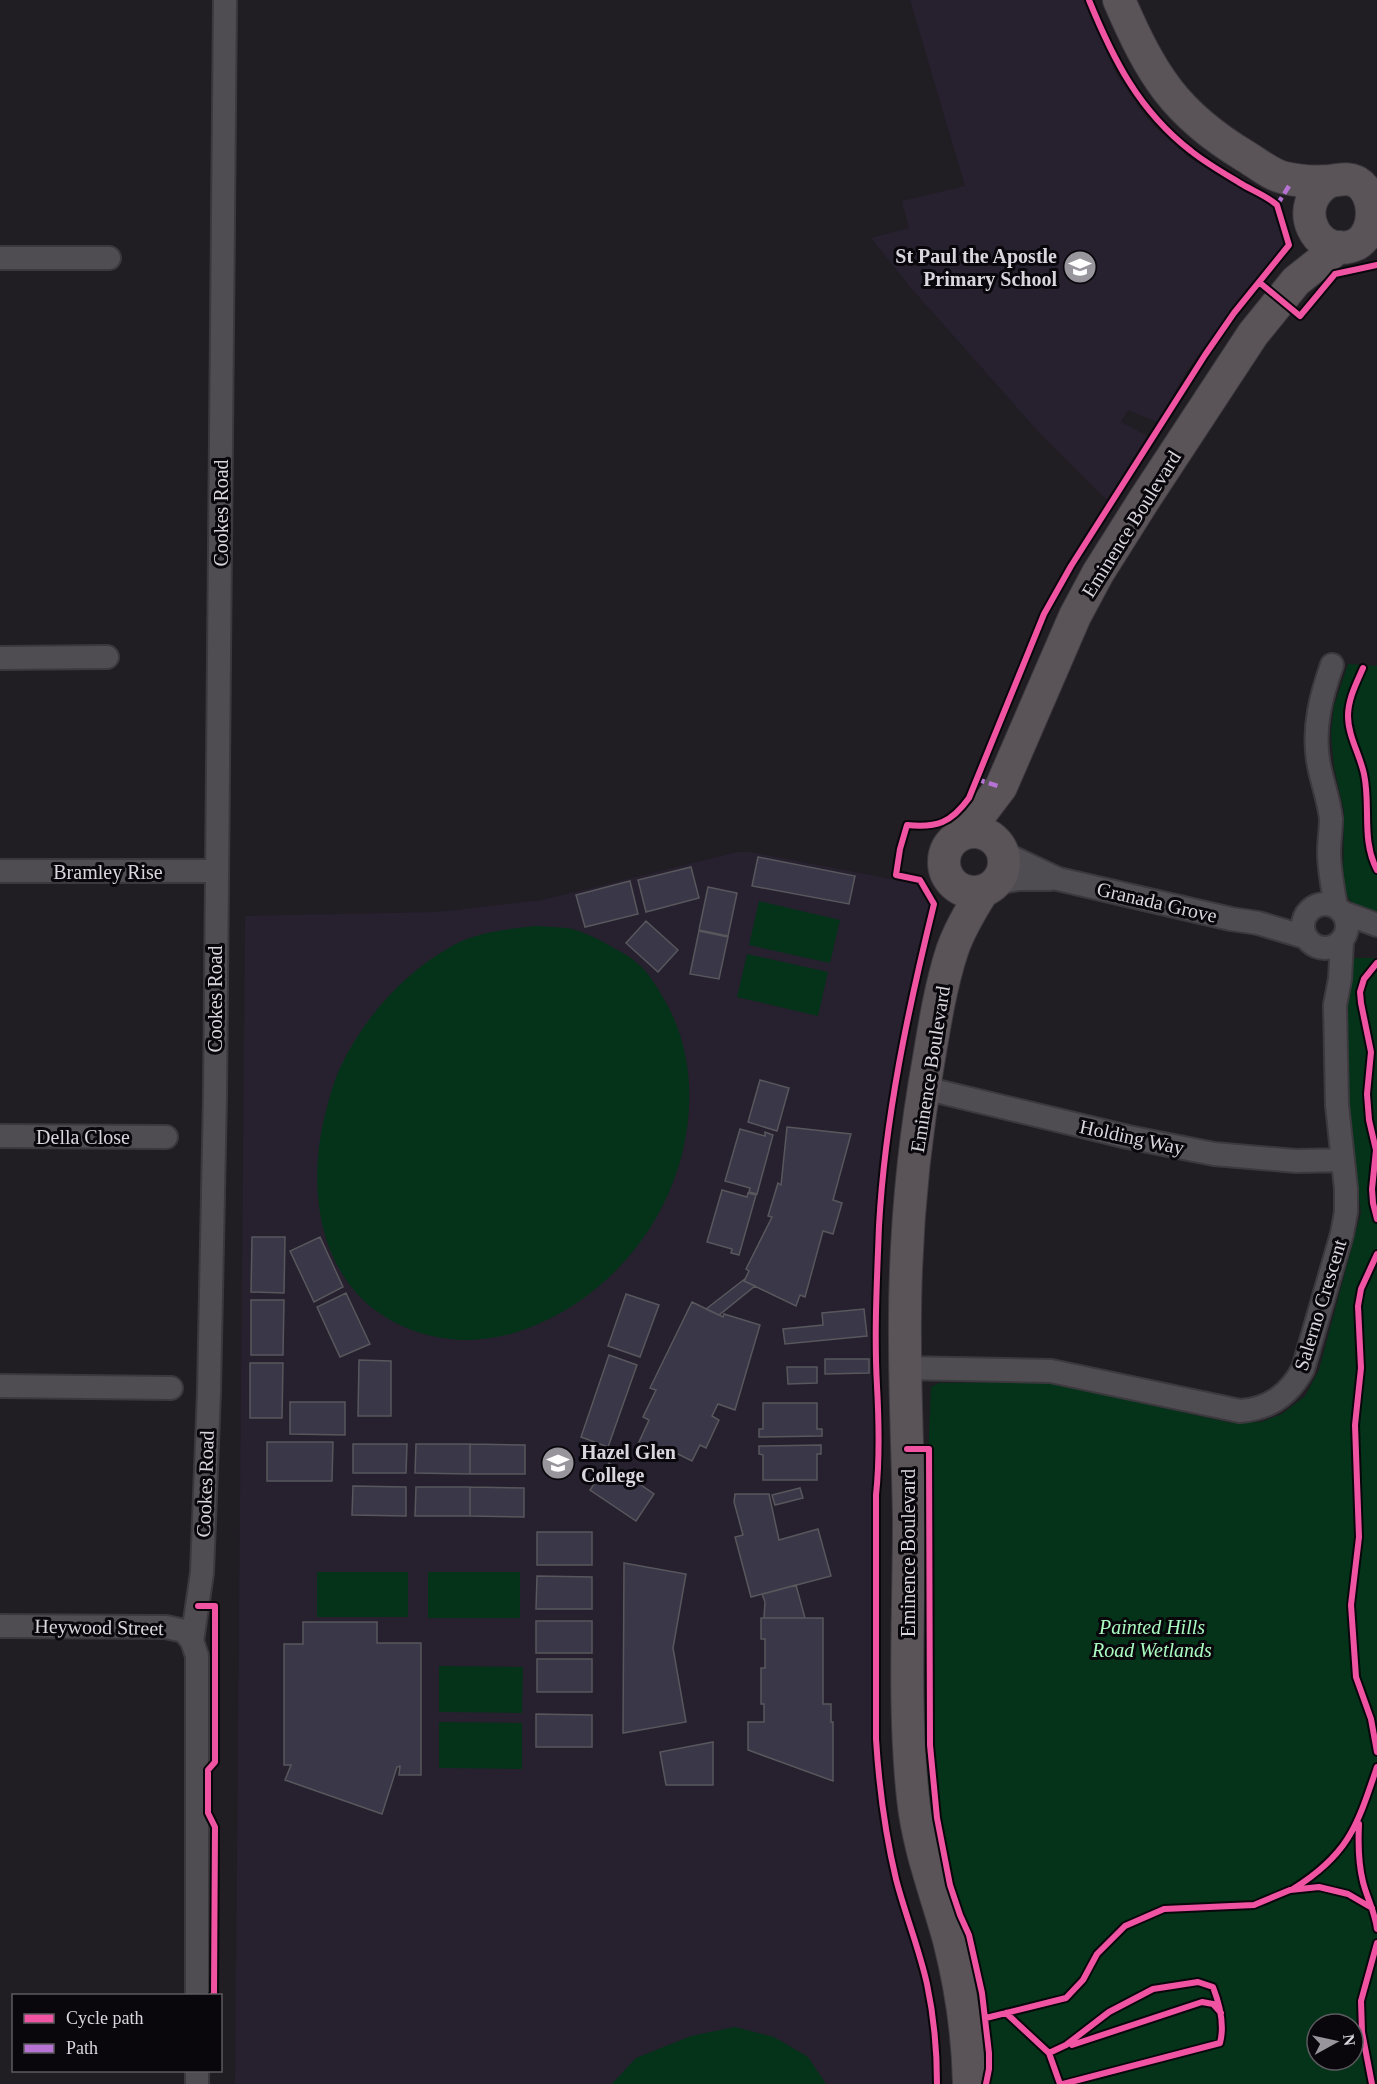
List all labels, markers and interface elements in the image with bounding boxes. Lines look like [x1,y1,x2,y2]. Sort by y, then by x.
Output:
place label: St Paul the Apostle Primary School [895,245,1057,291]
school or university icon: St Paul the Apostle Primary School [1062,249,1098,285]
street label: Eminence Boulevard [1077,447,1185,601]
street label: Cookes Road [210,459,232,567]
street label: Bramley Rise [53,861,163,884]
street label: Granada Grove [1095,877,1219,927]
street label: Cookes Road [204,945,226,1053]
street label: Eminence Boulevard [906,984,954,1154]
street label: Holding Way [1077,1115,1186,1160]
street label: Della Close [36,1126,130,1148]
street label: Salerno Crescent [1290,1236,1351,1373]
street label: Cookes Road [192,1430,218,1538]
place label: Hazel Glen College [581,1441,676,1487]
school or university icon: Hazel Glen College [540,1445,576,1481]
street label: Eminence Boulevard [897,1469,919,1637]
street label: Heywood Street [34,1615,164,1640]
park label: Painted Hills Road Wetlands [1091,1616,1212,1661]
legend [12,1994,222,2072]
text: Cycle path [66,2008,143,2028]
north arrow [1305,2012,1365,2072]
text: N [1340,2033,1359,2047]
text: Path [66,2038,98,2058]

